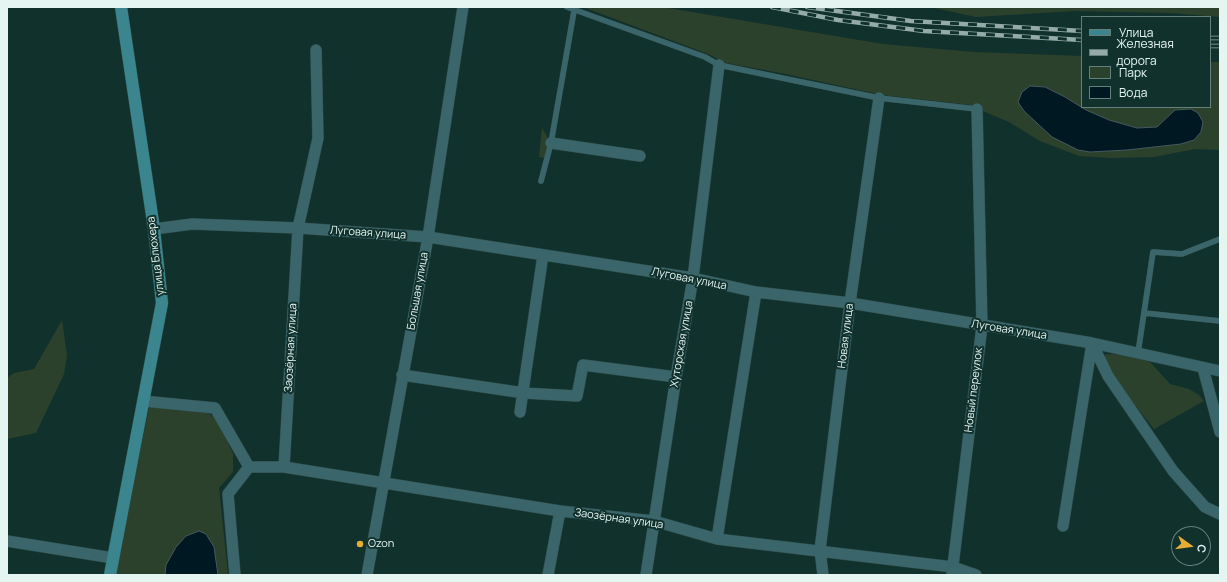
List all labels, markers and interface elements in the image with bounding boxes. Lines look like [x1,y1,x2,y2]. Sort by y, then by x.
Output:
legend [1081,16,1211,108]
text: Улица [1119,24,1153,41]
text: Железная дорога [1116,35,1174,69]
text: Парк [1119,64,1147,81]
text: Вода [1119,84,1147,101]
street label: улица Блюхера [145,216,167,296]
street label: Луговая улица [329,224,407,242]
street label: Большая улица [405,251,431,331]
street label: Луговая улица [650,265,728,293]
street label: Хуторская улица [668,300,696,388]
street label: Заозёрная улица [282,303,300,393]
street label: Новая улица [835,303,857,369]
street label: Луговая улица [970,318,1048,342]
street label: Новый переулок [962,347,986,433]
street label: Заозёрная улица [574,506,664,532]
north arrow [1171,526,1211,566]
place label: Ozon [368,537,394,551]
marker: Ozon [355,539,365,549]
text: С [1194,543,1210,555]

